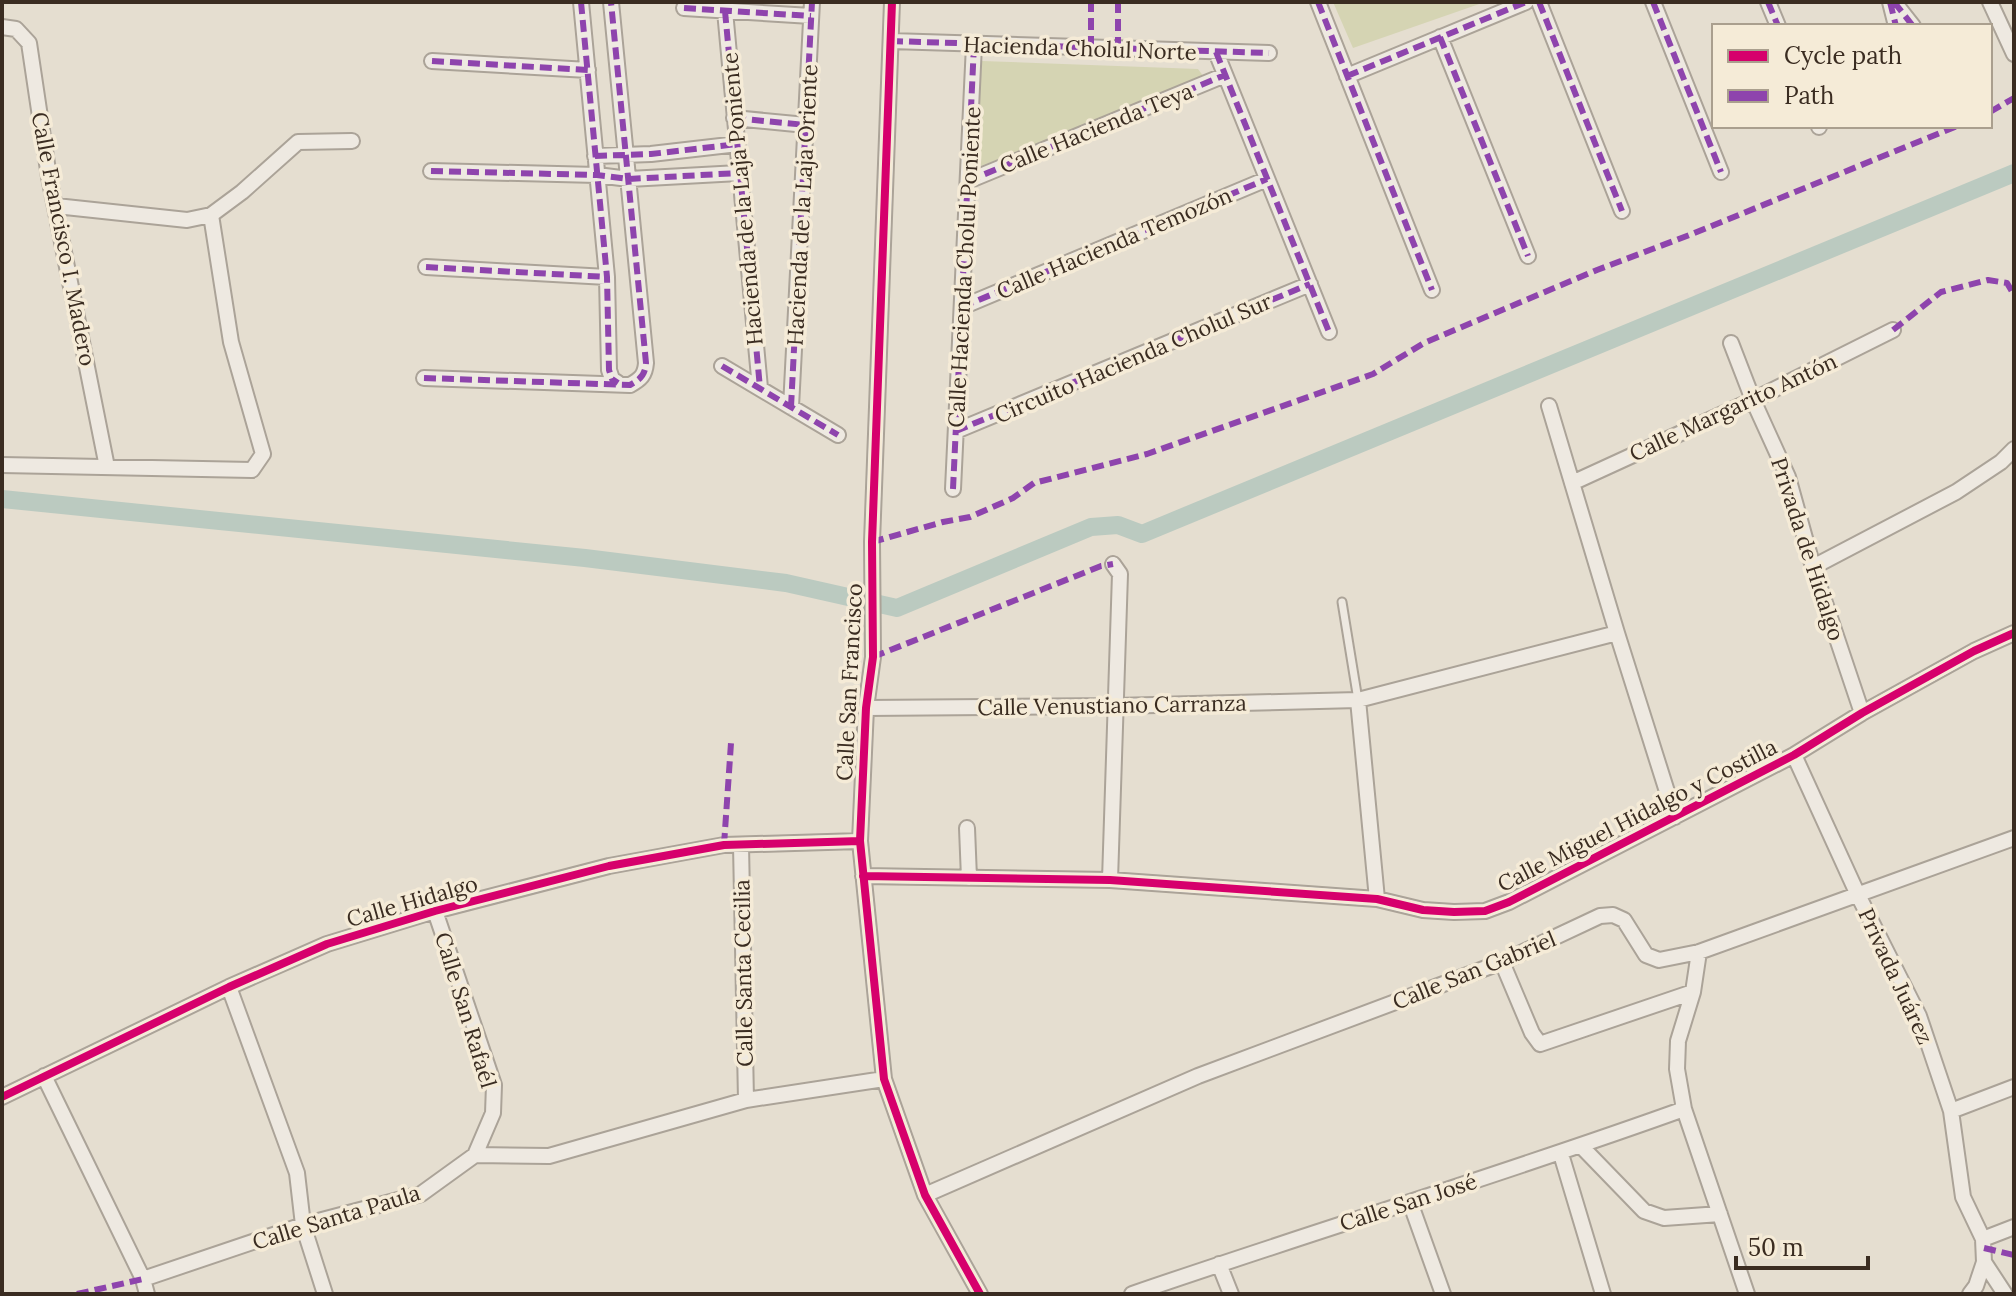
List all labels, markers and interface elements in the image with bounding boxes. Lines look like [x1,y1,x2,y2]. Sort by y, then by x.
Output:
legend [1712,24,1992,128]
street label: Hacienda Cholul Norte [963,30,1197,66]
text: Cycle path [1784,40,1902,71]
street label: Hacienda de la Laja Poniente [715,51,769,347]
street label: Hacienda de la Laja Oriente [781,63,823,347]
street label: Calle Hacienda Teya [995,76,1197,180]
text: Path [1784,80,1834,111]
street label: Calle Hacienda Cholul Poniente [942,106,986,428]
street label: Calle Francisco I. Madero [26,110,102,368]
street label: Calle Hacienda Temozón [992,181,1236,305]
street label: Circuito Hacienda Cholul Sur [990,287,1276,429]
street label: Calle Margarito Antón [1625,347,1841,467]
street label: Privada de Hidalgo [1765,454,1851,644]
street label: Calle San Francisco [830,582,868,782]
street label: Calle Venustiano Carranza [977,689,1247,721]
street label: Calle Miguel Hidalgo y Costilla [1493,732,1781,898]
street label: Calle Hidalgo [343,869,481,933]
street label: Calle Santa Cecilia [727,879,759,1067]
street label: Privada Juárez [1852,904,1940,1048]
street label: Calle San Gabriel [1388,924,1560,1016]
street label: Calle San Rafaél [429,929,503,1091]
street label: Calle San José [1336,1167,1480,1237]
street label: Calle Santa Paula [249,1178,423,1256]
scale bar [1736,1220,1868,1270]
text: 50 m [1748,1232,1804,1263]

